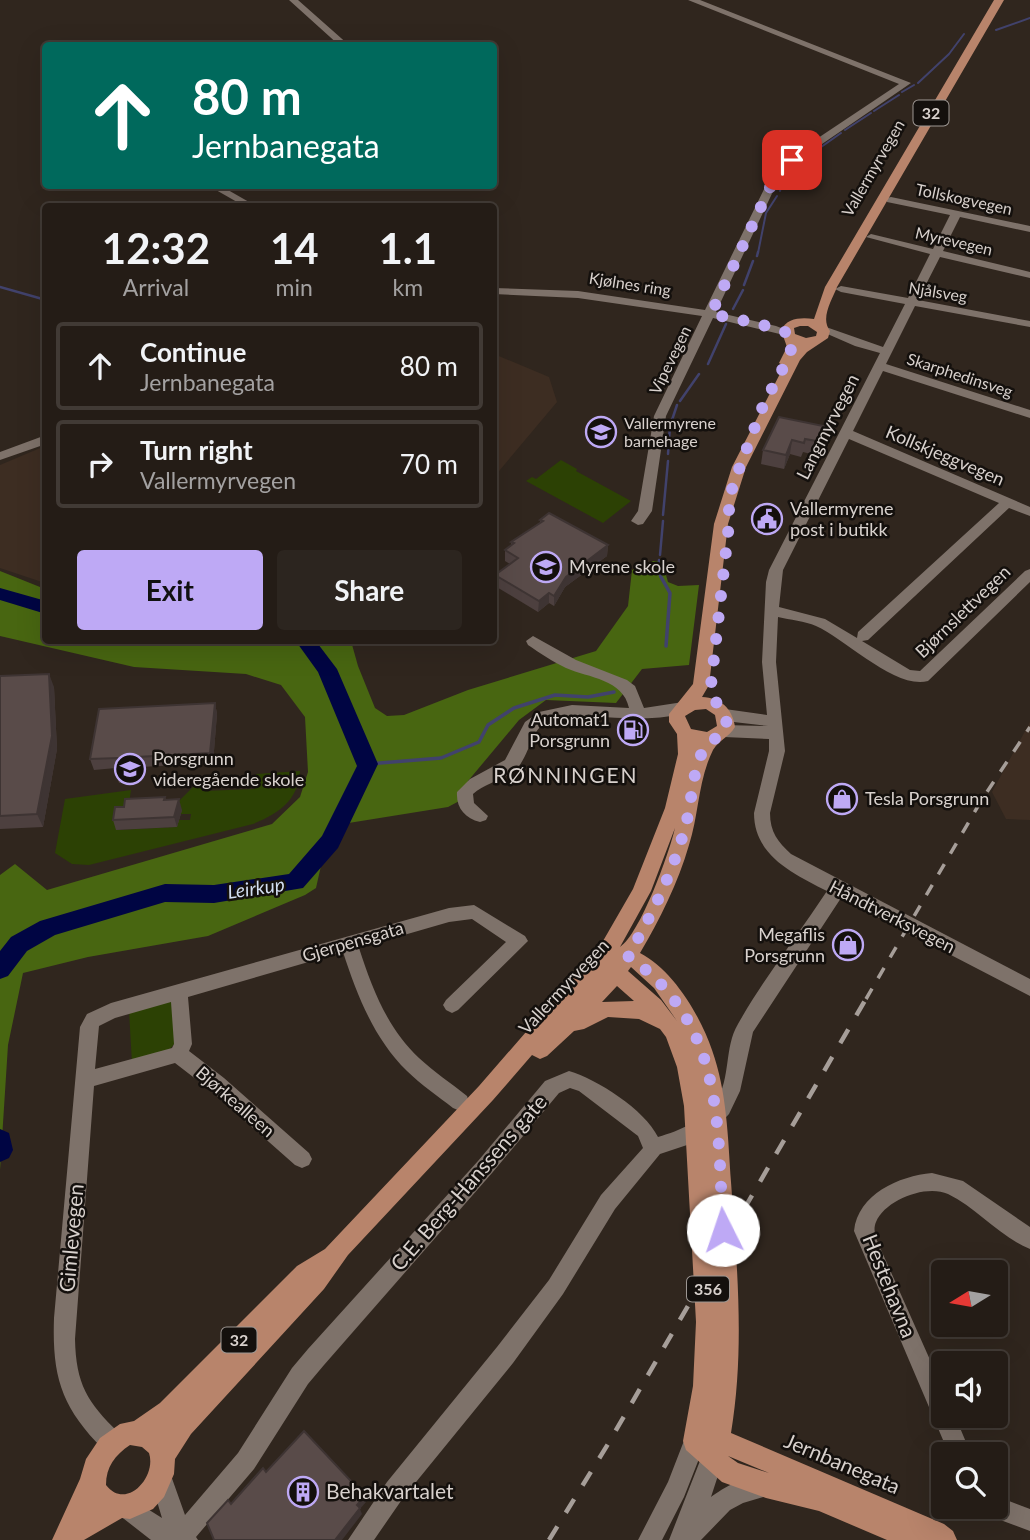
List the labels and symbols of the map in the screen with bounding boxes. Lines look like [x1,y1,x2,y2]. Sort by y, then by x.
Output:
road number: 32 [914,100,948,125]
street label: Vallermyrvegen [837,116,908,219]
pin [762,130,822,190]
street label: Tollskogvegen [914,179,1014,218]
street label: Myrevegen [914,222,995,259]
street label: Kjølnes ring [588,268,672,299]
street label: Njålsveg [907,277,969,306]
street label: Vipevegen [645,322,694,397]
street label: Skarphedinsveg [905,348,1015,401]
street label: Langmyrvegen [791,370,863,483]
place label: Vallermyrene barnehage [624,413,716,450]
school or university icon: Vallermyrene barnehage [584,415,618,449]
street label: Kollskjeggvegen [883,420,1008,490]
place label: Vallermyrene post i butikk [790,497,893,540]
public building icon: Vallermyrene post i butikk [750,502,784,536]
school or university icon: Myrene skole [529,550,563,584]
place label: Myrene skole [569,555,675,577]
street label: Bjørnslettvegen [910,560,1014,662]
place label: Automat1 Porsgrunn [529,708,610,751]
fuel station icon: Automat1 Porsgrunn [616,713,650,747]
place label: Porsgrunn videregående skole [153,747,304,790]
school or university icon: Porsgrunn videregående skole [113,752,147,786]
district label: RØNNINGEN [493,762,639,787]
shop icon: Tesla Porsgrunn [825,782,859,816]
place label: Tesla Porsgrunn [865,787,989,809]
water label: Leirkup [226,872,286,903]
street label: Håndtverksvegen [826,875,959,957]
street label: Gjerpensgata [300,916,406,966]
place label: Megaflis Porsgrunn [744,923,825,966]
shop icon: Megaflis Porsgrunn [831,928,865,962]
street label: Vallermyrvegen [514,934,613,1038]
street label: Bjørkealleen [192,1061,280,1141]
street label: C.E. Berg-Hanssens gate [385,1089,551,1275]
street label: Gimlevegen [53,1183,88,1293]
position arrow [686,1193,760,1267]
street label: Hestehavna [858,1230,922,1341]
north arrow [931,1260,1008,1337]
road number: 356 [687,1276,729,1302]
road number: 32 [222,1328,256,1352]
street label: Jernbanegata [781,1427,904,1498]
building icon: Behakvartalet [286,1475,320,1509]
place label: Behakvartalet [326,1478,454,1503]

